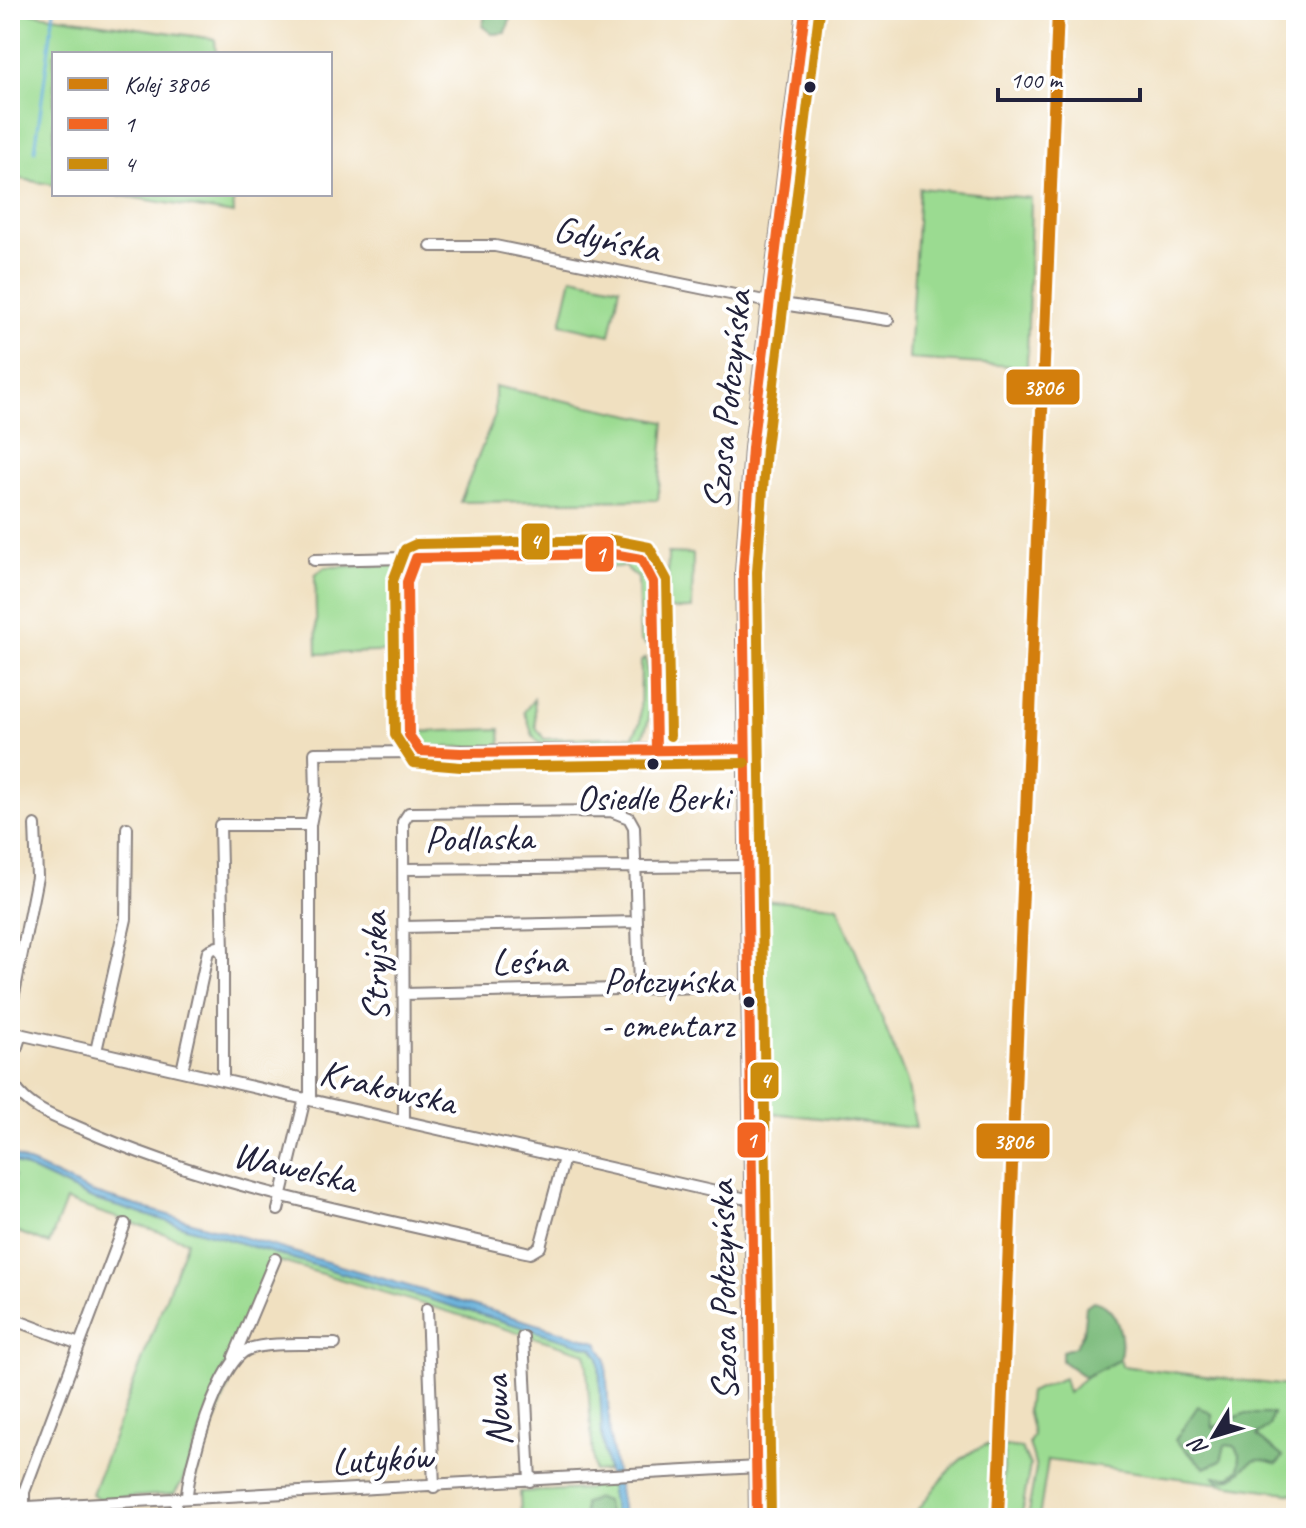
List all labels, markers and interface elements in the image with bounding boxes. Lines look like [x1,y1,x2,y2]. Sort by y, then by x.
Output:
legend [52,52,332,196]
scale bar [998,52,1140,102]
text: 100 m [1010,65,1064,95]
text: Kolej 3806 [124,69,210,99]
unlabelled marker [802,79,818,95]
text: 1 [124,109,136,139]
text: 4 [124,149,137,179]
street label: Gdyńska [550,205,667,274]
street label: Szosa Połczyńska [692,286,762,512]
line badge: 3806 [1005,368,1081,406]
text: 3806 [1023,374,1065,402]
line badge: 4 [520,522,551,561]
text: 4 [530,528,543,556]
line badge: 1 [584,535,615,573]
text: 1 [595,541,607,569]
marker: Osiedle Berki [645,756,661,772]
place label: Osiedle Berki [577,775,734,821]
street label: Podlaska [424,813,537,862]
street label: Stryjska [351,909,399,1022]
street label: Leśna [491,937,569,985]
place label: Połczyńska - cmentarz [600,958,737,1048]
marker: Połczyńska - cmentarz [741,994,757,1010]
street label: Krakowska [315,1049,464,1126]
line badge: 4 [749,1061,780,1100]
text: 4 [760,1067,773,1095]
line badge: 1 [736,1121,767,1159]
line badge: 3806 [975,1122,1051,1160]
text: 1 [746,1127,758,1155]
text: 3806 [993,1128,1035,1156]
street label: Wawelska [229,1130,364,1205]
street label: Szosa Połczyńska [698,1178,748,1401]
street label: Nowa [472,1372,522,1448]
north arrow [1174,1396,1254,1476]
text: N [1182,1431,1214,1462]
street label: Lutyków [330,1433,437,1485]

